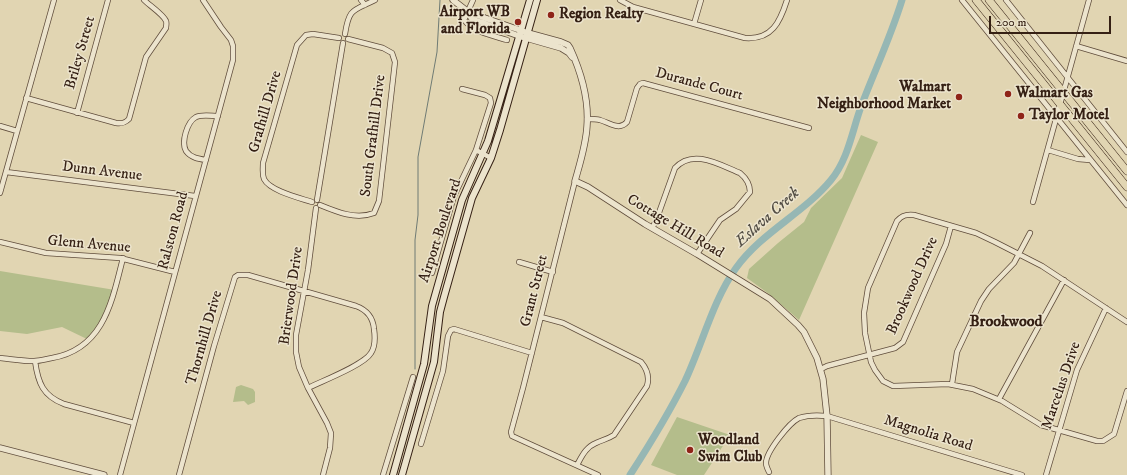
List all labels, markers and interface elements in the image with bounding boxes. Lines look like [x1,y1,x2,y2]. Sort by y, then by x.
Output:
place label: Airport WB and Florida [439,4,510,39]
place label: Region Realty [559,6,643,24]
scale bar [991,8,1113,34]
marker: Region Realty [546,10,556,20]
street label: Briley Street [62,14,100,92]
text: 200 m [996,15,1026,30]
marker: Airport WB and Florida [513,17,523,27]
street label: Durande Court [653,65,745,105]
street label: Grafhill Drive [246,69,286,155]
street label: South Grafhill Drive [358,74,390,198]
place label: Walmart Neighborhood Market [817,79,951,114]
place label: Walmart Gas [1016,85,1093,103]
marker: Walmart Gas [1003,89,1013,99]
marker: Walmart Neighborhood Market [954,92,964,102]
place label: Taylor Motel [1029,107,1109,125]
marker: Taylor Motel [1016,111,1026,121]
street label: Dunn Avenue [61,158,143,186]
street label: Airport Boulevard [416,177,466,285]
water label: Eslava Creek [732,184,804,252]
street label: Ralston Road [155,190,193,272]
street label: Cottage Hill Road [623,191,727,263]
street label: Glenn Avenue [47,232,131,258]
street label: Brookwood Drive [883,234,943,338]
street label: Brierwood Drive [276,246,308,346]
street label: Grant Street [517,253,553,329]
street label: Thornhill Drive [183,289,227,387]
district label: Brookwood [969,313,1043,333]
street label: Marcelus Drive [1039,340,1085,432]
street label: Magnolia Road [882,412,974,456]
place label: Woodland Swim Club [698,432,762,467]
marker: Woodland Swim Club [685,445,695,455]

